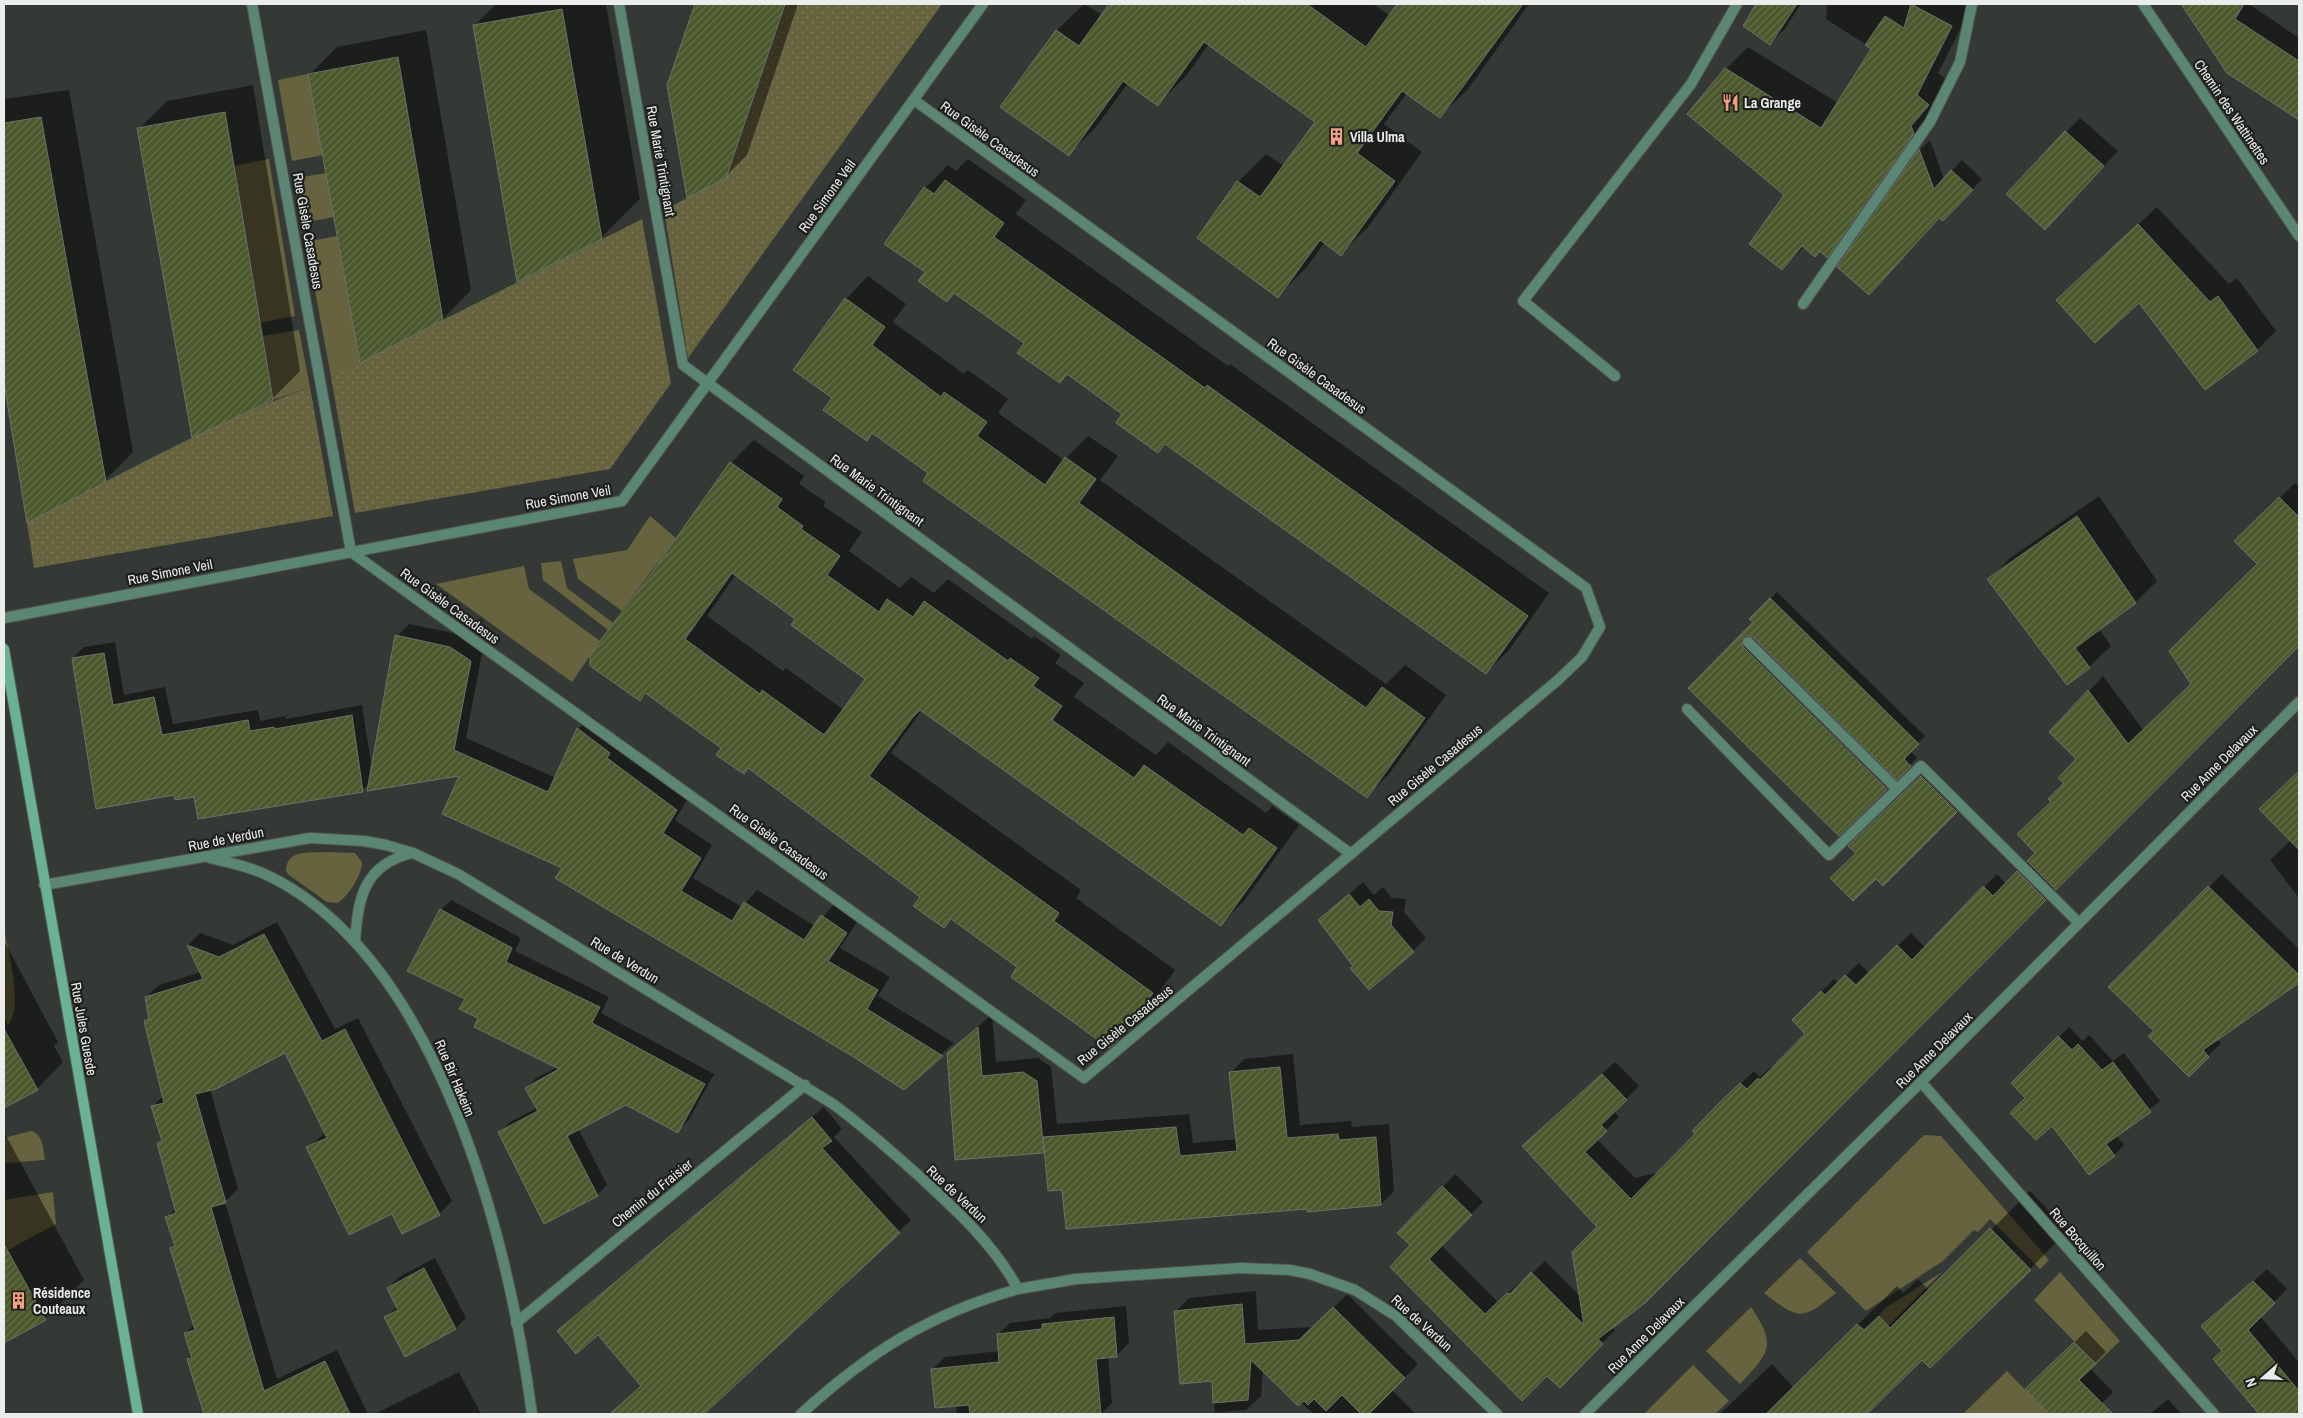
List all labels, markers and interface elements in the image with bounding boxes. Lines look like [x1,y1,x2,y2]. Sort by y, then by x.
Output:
street label: Chemin des Wattinettes [2190,56,2274,168]
restaurant icon: La Grange [1720,93,1740,113]
place label: La Grange [1744,94,1801,112]
street label: Rue Gisèle Casadesus [937,97,1043,181]
street label: Rue Marie Trintignant [642,104,680,218]
building icon: Villa Ulma [1326,127,1346,147]
place label: Villa Ulma [1350,128,1405,146]
street label: Rue Simone Veil [794,156,860,236]
street label: Rue Gisèle Casadesus [289,171,327,291]
street label: Rue Gisèle Casadesus [1264,334,1370,418]
street label: Rue Marie Trintignant [827,450,927,530]
street label: Rue Simone Veil [524,481,612,513]
street label: Rue Simone Veil [126,555,214,589]
street label: Rue Gisèle Casadesus [397,564,503,648]
street label: Rue Marie Trintignant [1154,690,1254,770]
street label: Rue Gisèle Casadesus [1384,720,1486,810]
street label: Rue Anne Delavaux [2177,721,2261,805]
street label: Rue Gisèle Casadesus [726,800,832,884]
street label: Rue de Verdun [187,823,265,855]
street label: Rue de Verdun [588,933,662,987]
street label: Rue Jules Guesde [67,981,101,1077]
street label: Rue Gisèle Casadesus [1073,981,1177,1069]
street label: Rue Anne Delavaux [1892,1008,1976,1092]
street label: Rue Bir Hakeim [431,1037,479,1119]
street label: Chemin du Fraisier [608,1155,696,1231]
street label: Rue de Verdun [923,1161,991,1227]
street label: Rue Bocquillon [2046,1204,2110,1274]
place label: Résidence Couteaux [33,1284,90,1318]
building icon: Résidence Couteaux [9,1291,29,1311]
street label: Rue de Verdun [1388,1291,1456,1355]
street label: Rue Anne Delavaux [1604,1293,1688,1377]
north arrow [2238,1353,2288,1403]
text: N [2241,1375,2261,1389]

